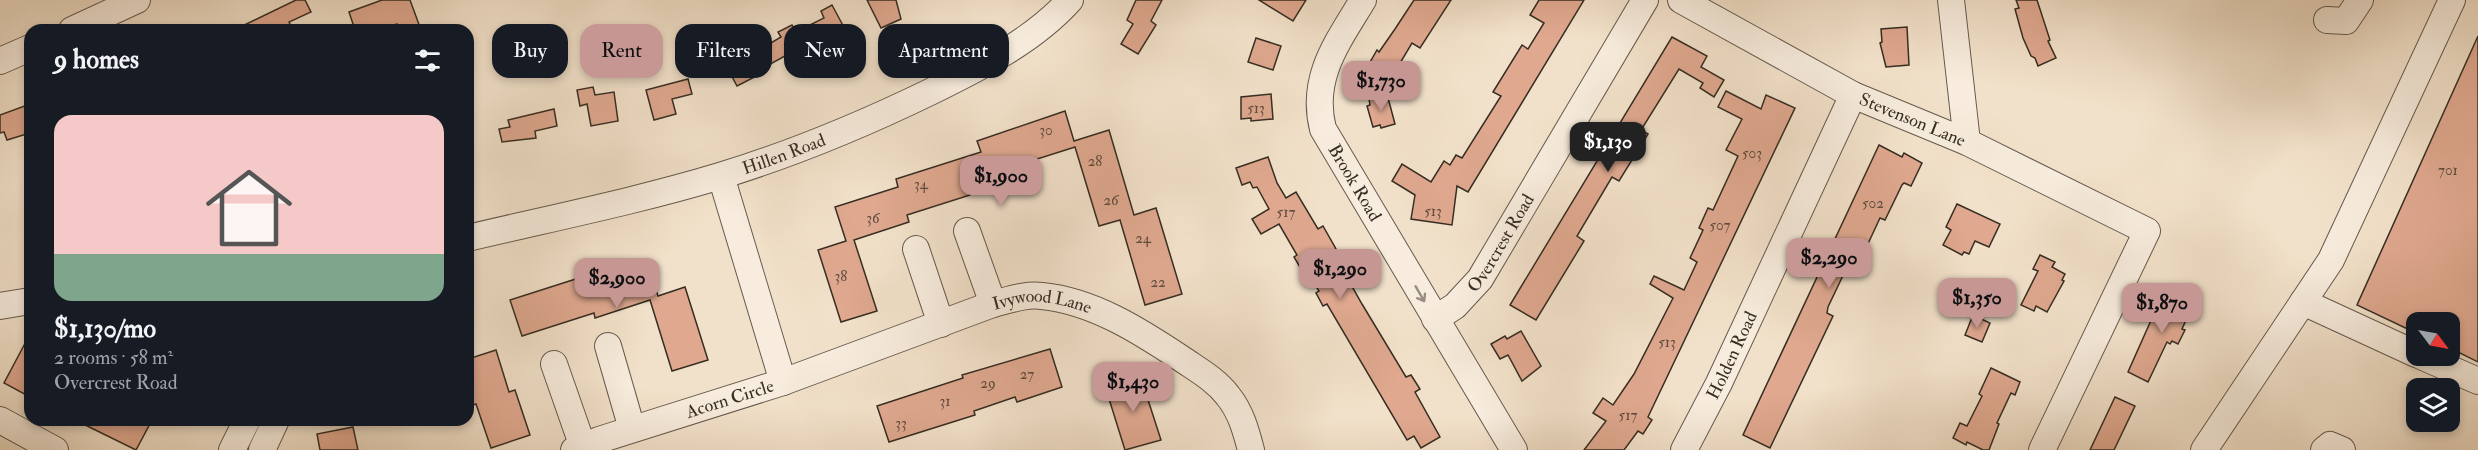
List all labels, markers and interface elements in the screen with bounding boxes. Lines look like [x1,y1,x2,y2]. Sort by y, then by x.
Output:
chip: Buy [492,24,568,78]
chip: Rent [580,24,663,78]
chip: Filters [675,24,772,78]
chip: New [784,24,866,78]
chip: Apartment [878,24,1009,78]
text: 9 homes [54,44,139,76]
icon: filters [411,44,444,77]
pin: $1,730 [1332,61,1430,112]
text: $1,730 [1356,68,1406,93]
street label: Stevenson Lane [1856,87,1970,152]
house number: 513 [1247,99,1265,118]
house number: 30 [1039,121,1053,140]
pin: $1,130 [1559,122,1657,173]
street label: Hillen Road [739,128,829,180]
text: $1,130 [1584,129,1632,154]
street label: Brook Road [1323,140,1387,225]
house number: 503 [1742,144,1762,163]
house number: 28 [1088,152,1102,171]
icon: home [195,154,303,262]
pin: $1,900 [952,156,1050,207]
house number: 701 [2438,161,2458,180]
text: $1,900 [974,163,1028,188]
house number: 34 [914,175,929,194]
street label: Overcrest Road [1462,190,1539,297]
house number: 26 [1103,191,1120,210]
house number: 502 [1862,194,1884,213]
house number: 513 [1424,202,1442,221]
house number: 517 [1277,203,1296,222]
house number: 36 [866,209,881,228]
house number: 507 [1709,216,1731,235]
house number: 24 [1135,229,1152,248]
pin: $2,290 [1780,238,1878,289]
text: $2,290 [1801,245,1857,270]
pin: $1,290 [1291,249,1389,300]
text: $1,290 [1313,256,1367,281]
pin: $2,900 [568,258,666,309]
text: $2,900 [589,265,645,290]
house number: 38 [835,267,847,286]
house number: 22 [1150,273,1166,292]
pin: $1,350 [1928,278,2026,329]
pin: $1,870 [2113,283,2211,334]
street label: Ivywood Lane [990,284,1095,319]
one-way arrow [1414,285,1426,302]
text: $1,350 [1952,285,2002,310]
text: $1,870 [2136,290,2188,315]
street label: Holden Road [1701,307,1762,403]
north arrow [2406,312,2460,366]
map controls [2406,312,2460,432]
text: $1,130/mo [54,313,156,345]
house number: 513 [1658,333,1676,352]
text: 2 rooms · 58 m² [54,345,173,370]
pin: $1,430 [1084,362,1182,413]
house number: 27 [1020,365,1034,384]
text: $1,430 [1107,369,1159,394]
text: Overcrest Road [54,370,178,395]
street label: Acorn Circle [682,374,777,424]
house number: 29 [980,374,996,393]
button: layers [2406,378,2460,432]
house number: 31 [939,392,951,411]
house number: 517 [1619,406,1638,425]
house number: 33 [895,414,907,433]

